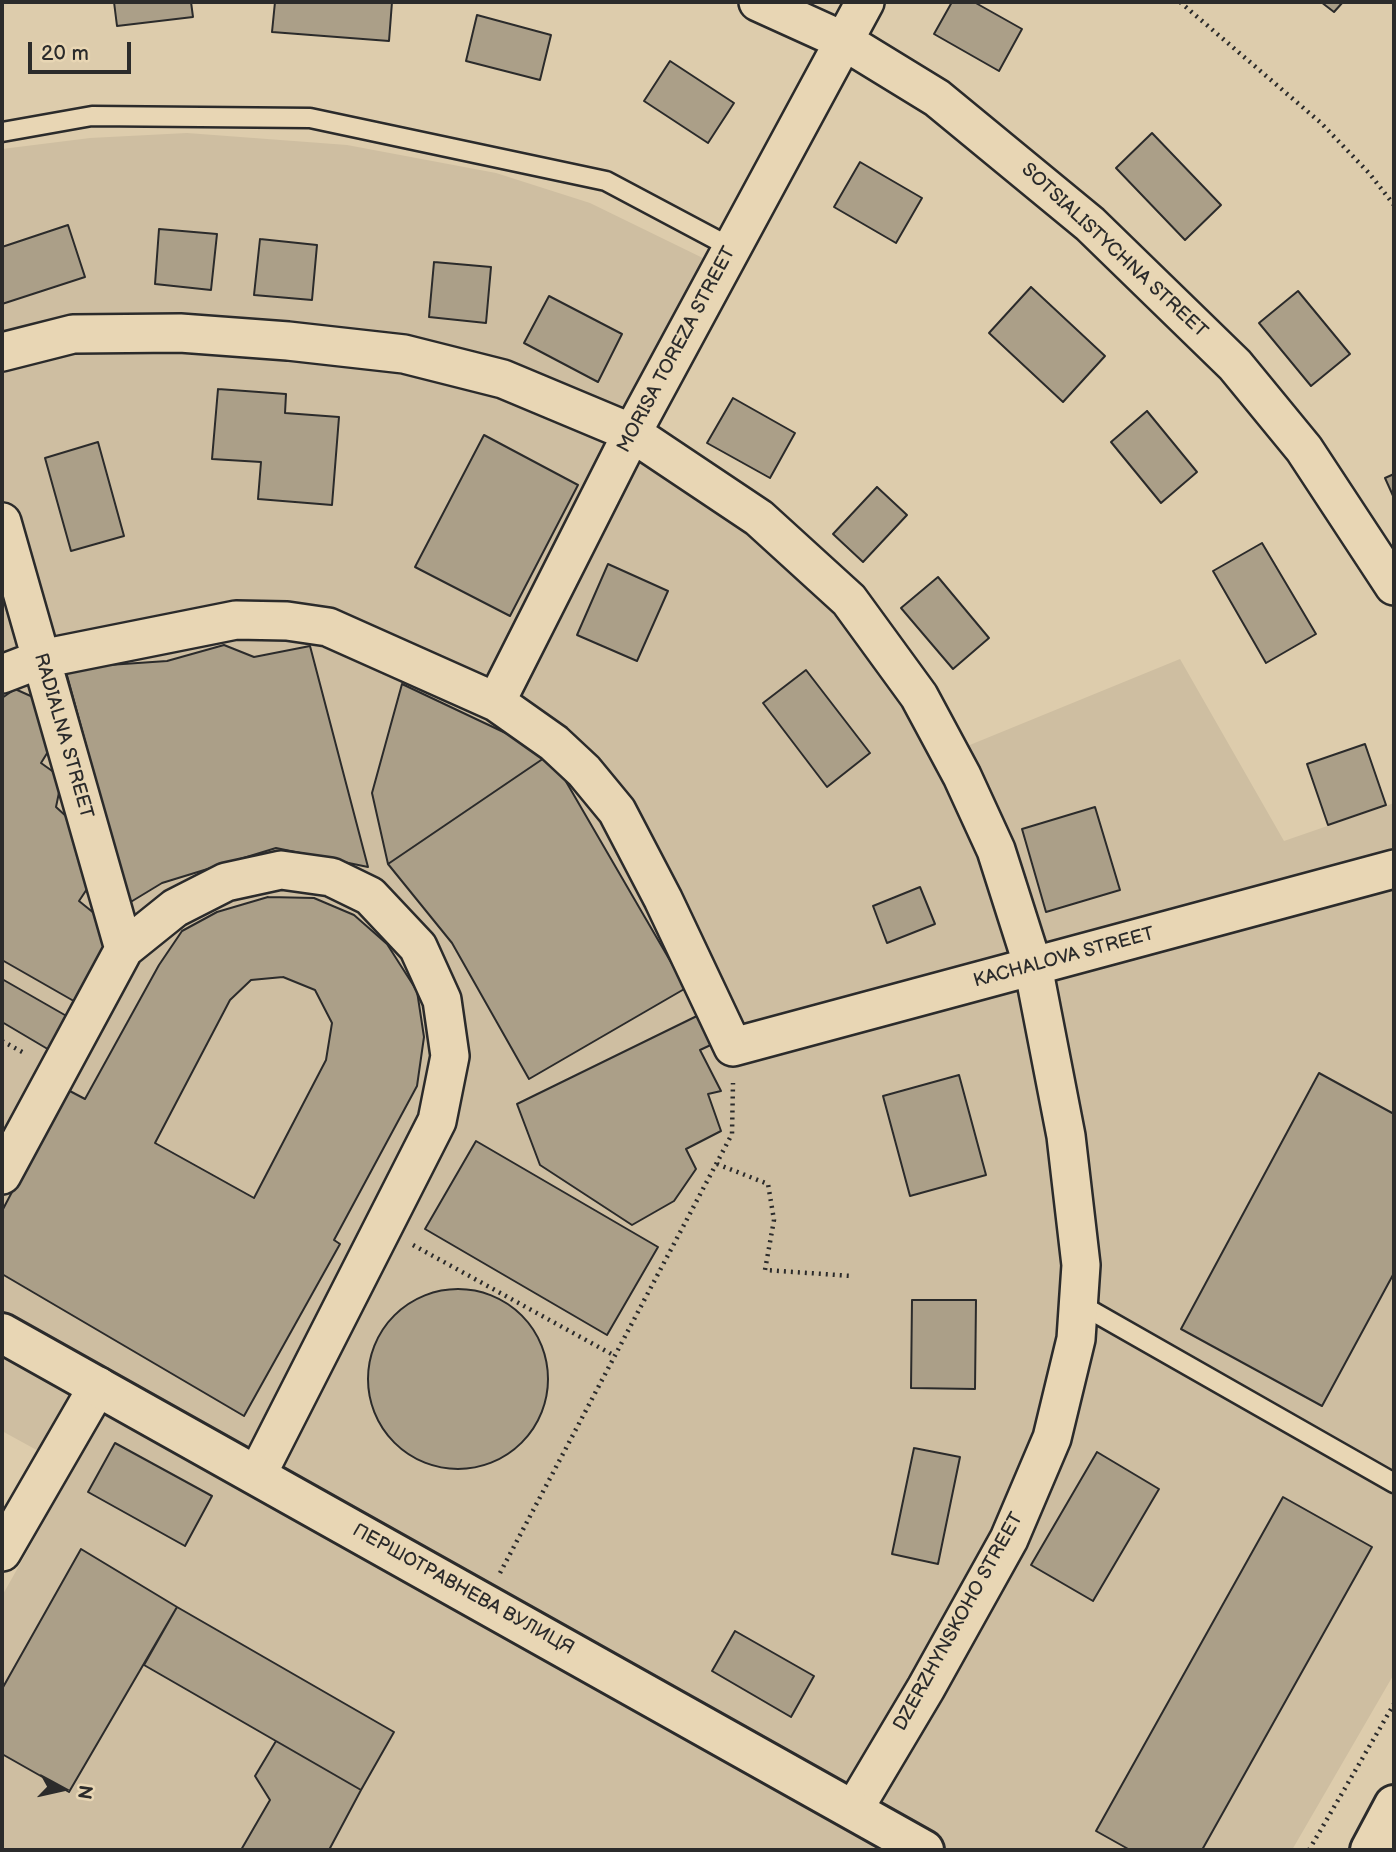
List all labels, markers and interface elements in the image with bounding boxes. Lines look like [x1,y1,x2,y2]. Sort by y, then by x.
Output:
scale bar [32,28,135,72]
text: 20 m [41,41,89,66]
street label: SOTSIALISTYCHNA STREET [1016,159,1212,343]
street label: MORISA TOREZA STREET [613,243,741,457]
street label: RADIALNA STREET [28,651,98,821]
street label: KACHALOVA STREET [971,923,1157,993]
street label: DZERZHYNSKOHO STREET [889,1509,1029,1735]
street label: ПЕРШОТРАВНЕВА ВУЛИЦЯ [348,1520,578,1660]
north arrow [28,1754,98,1824]
text: N [72,1783,97,1801]

